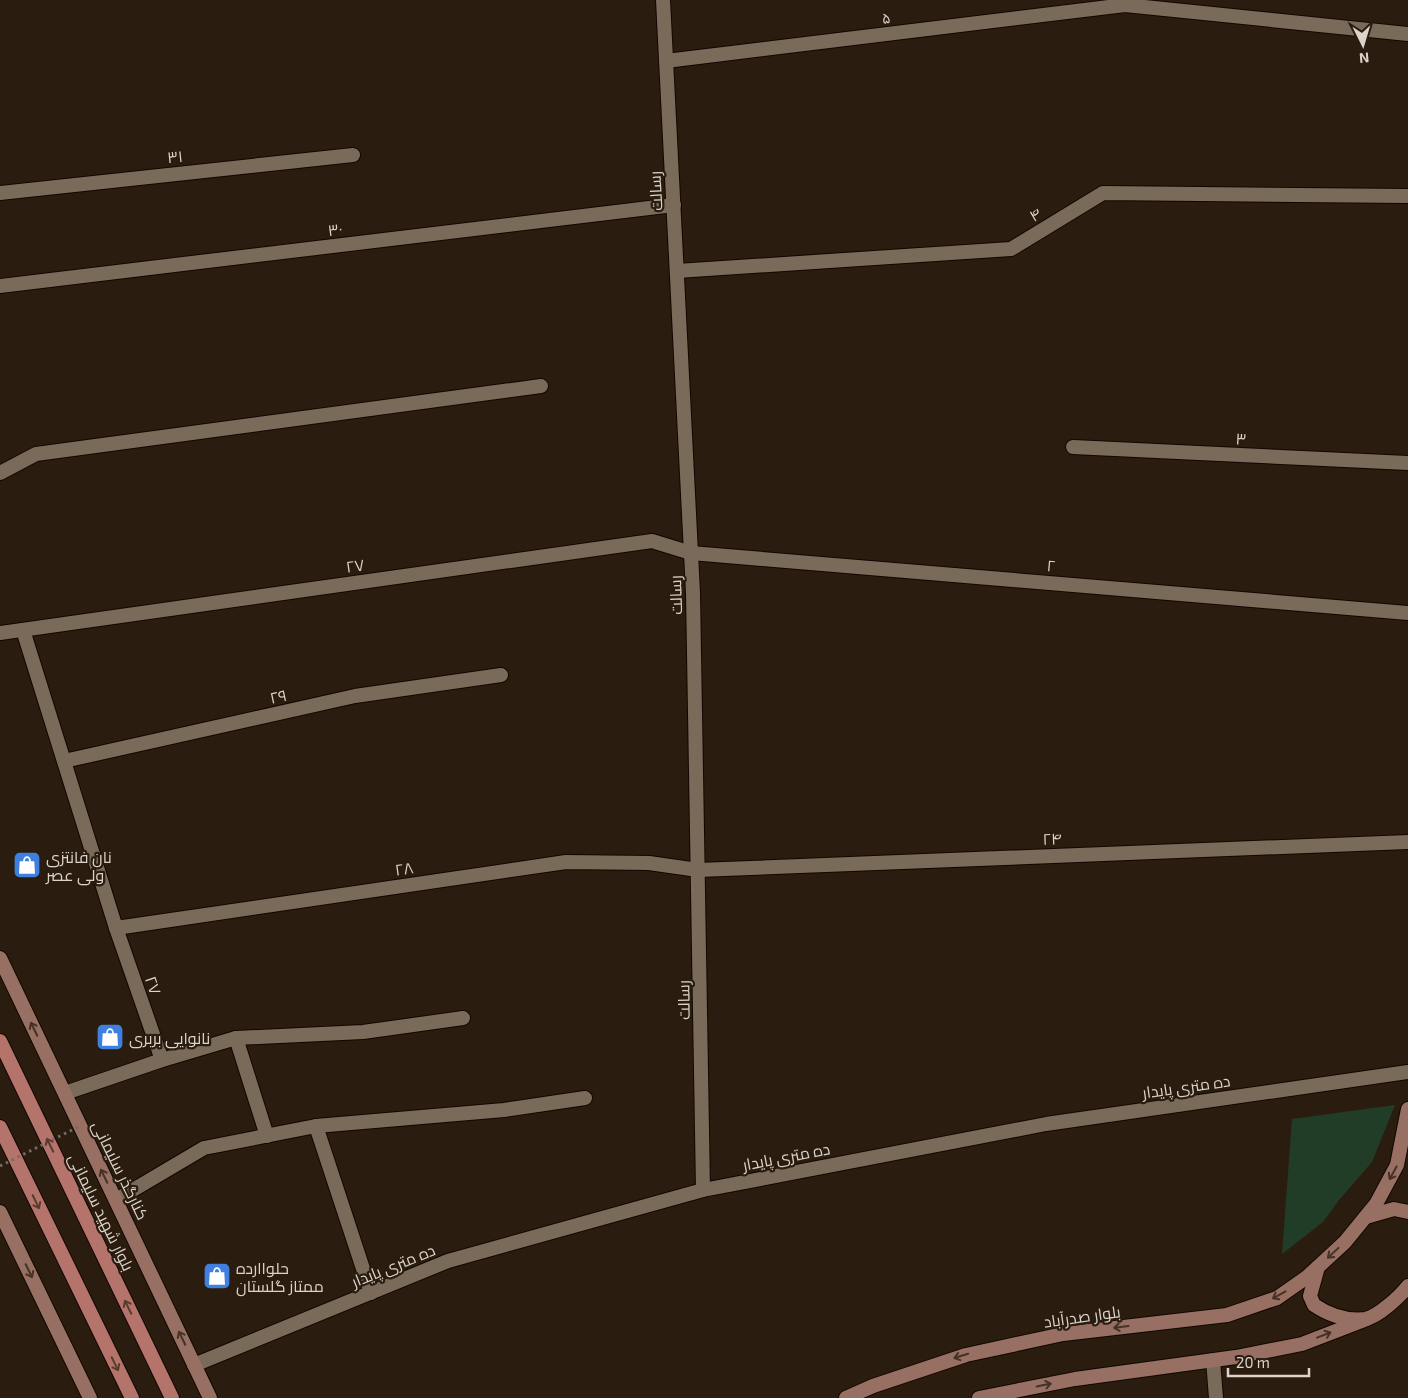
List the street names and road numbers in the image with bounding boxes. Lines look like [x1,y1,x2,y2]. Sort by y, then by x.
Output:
street label: ۵ [880,7,892,27]
street label: ۳۱ [166,146,184,166]
street label: رسالت [644,171,667,211]
street label: ۴ [1026,203,1044,225]
street label: ۳۰ [326,219,344,239]
street label: ۳ [1235,428,1247,448]
street label: ۲۷ [345,554,365,576]
street label: ۲ [1046,555,1056,575]
street label: رسالت [665,575,686,615]
street label: ۲۹ [268,685,288,707]
street label: ۲۴ [1042,828,1062,848]
street label: ۲۸ [394,857,414,879]
street label: ۲۷ [142,973,166,997]
street label: رسالت [673,980,694,1020]
street label: ده متری پایدار [1140,1070,1232,1105]
street label: کنارگذر سلیمانی [87,1117,153,1223]
street label: ده متری پایدار [740,1138,832,1177]
street label: بلوار شهید سلیمانی [64,1150,139,1275]
street label: ده متری پایدار [347,1240,439,1294]
street label: بلوار صدرآباد [1042,1301,1122,1332]

